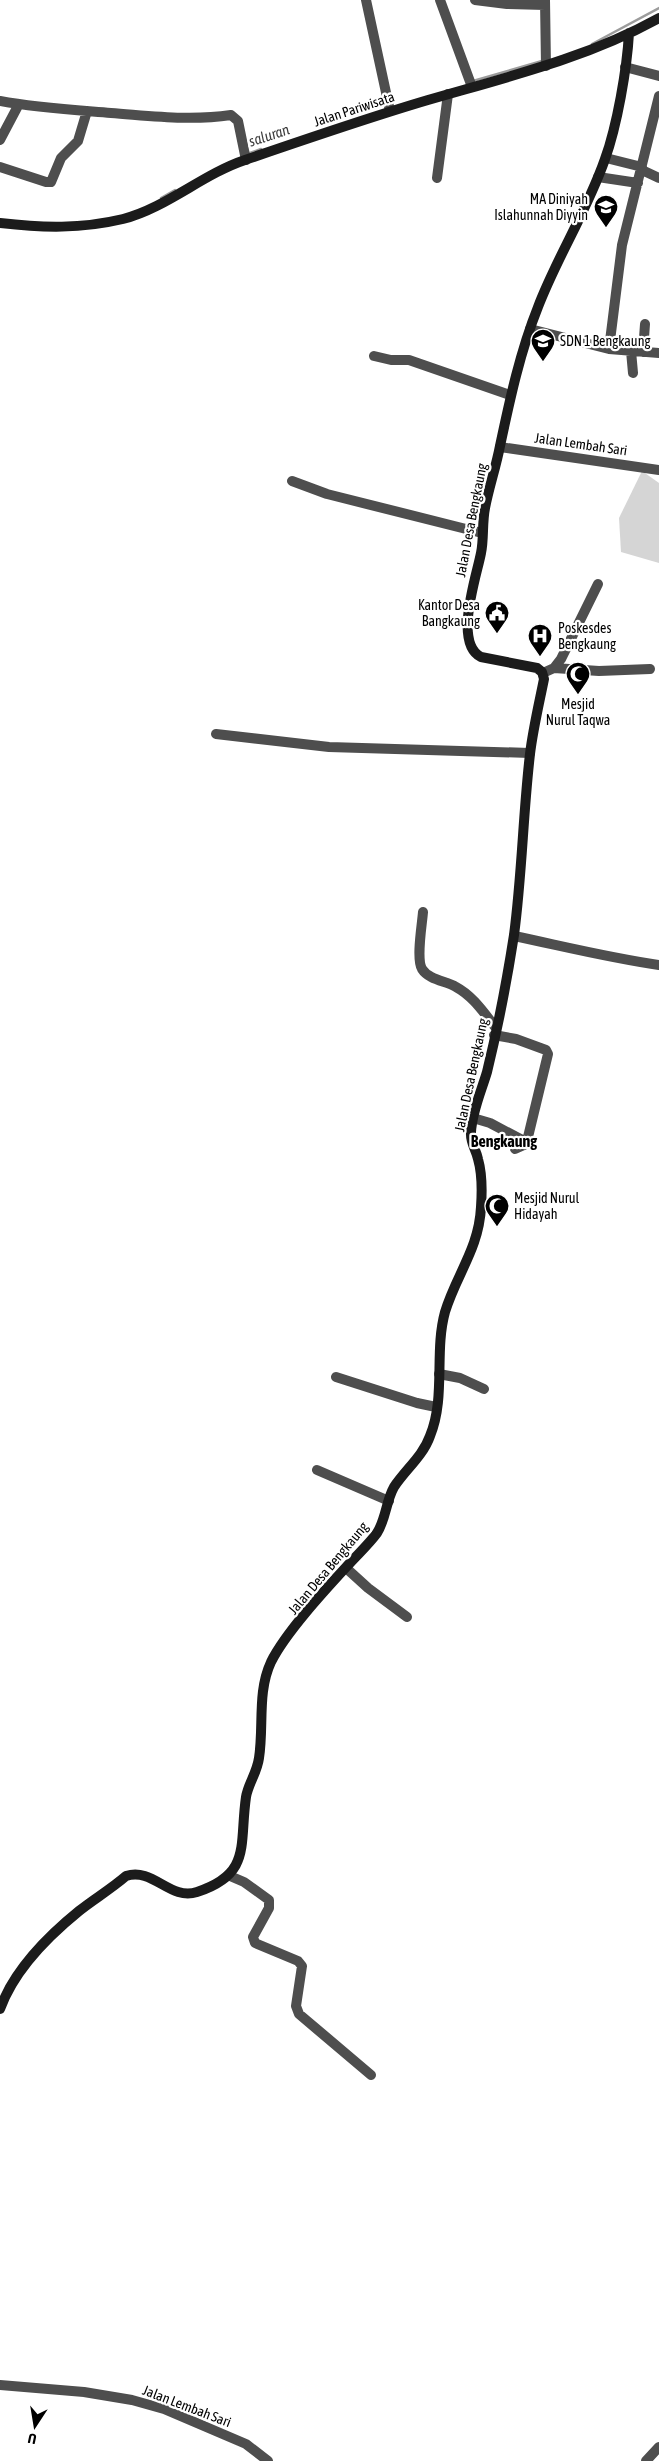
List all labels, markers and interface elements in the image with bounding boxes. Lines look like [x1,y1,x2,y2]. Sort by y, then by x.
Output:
street label: Jalan Pariwisata [312,88,396,130]
water label: saluran [247,120,291,150]
place label: MA Diniyah Islahunnah Diyyin [494,191,588,223]
school or university icon: MA Diniyah Islahunnah Diyyin [593,194,619,228]
school or university icon: SDN 1 Bengkaung [530,328,556,362]
place label: SDN 1 Bengkaung [560,333,650,349]
street label: Jalan Lembah Sari [534,430,628,458]
street label: Jalan Desa Bengkaung [452,462,490,578]
place label: Kantor Desa Bangkaung [418,597,480,629]
public building icon: Kantor Desa Bangkaung [484,600,510,634]
place label: Poskesdes Bengkaung [558,620,616,652]
hospital icon: Poskesdes Bengkaung [527,623,553,657]
mosque icon: Mesjid Nurul Taqwa [565,661,591,695]
place label: Mesjid Nurul Taqwa [546,696,610,728]
street label: Jalan Desa Bengkaung [451,1017,491,1133]
district label: Bengkaung [471,1132,537,1150]
place label: Mesjid Nurul Hidayah [514,1190,580,1222]
mosque icon: Mesjid Nurul Hidayah [484,1193,510,1227]
street label: Jalan Desa Bengkaung [285,1519,371,1617]
street label: Jalan Lembah Sari [141,2382,233,2430]
north arrow [10,2401,60,2451]
text: U [27,2430,38,2447]

